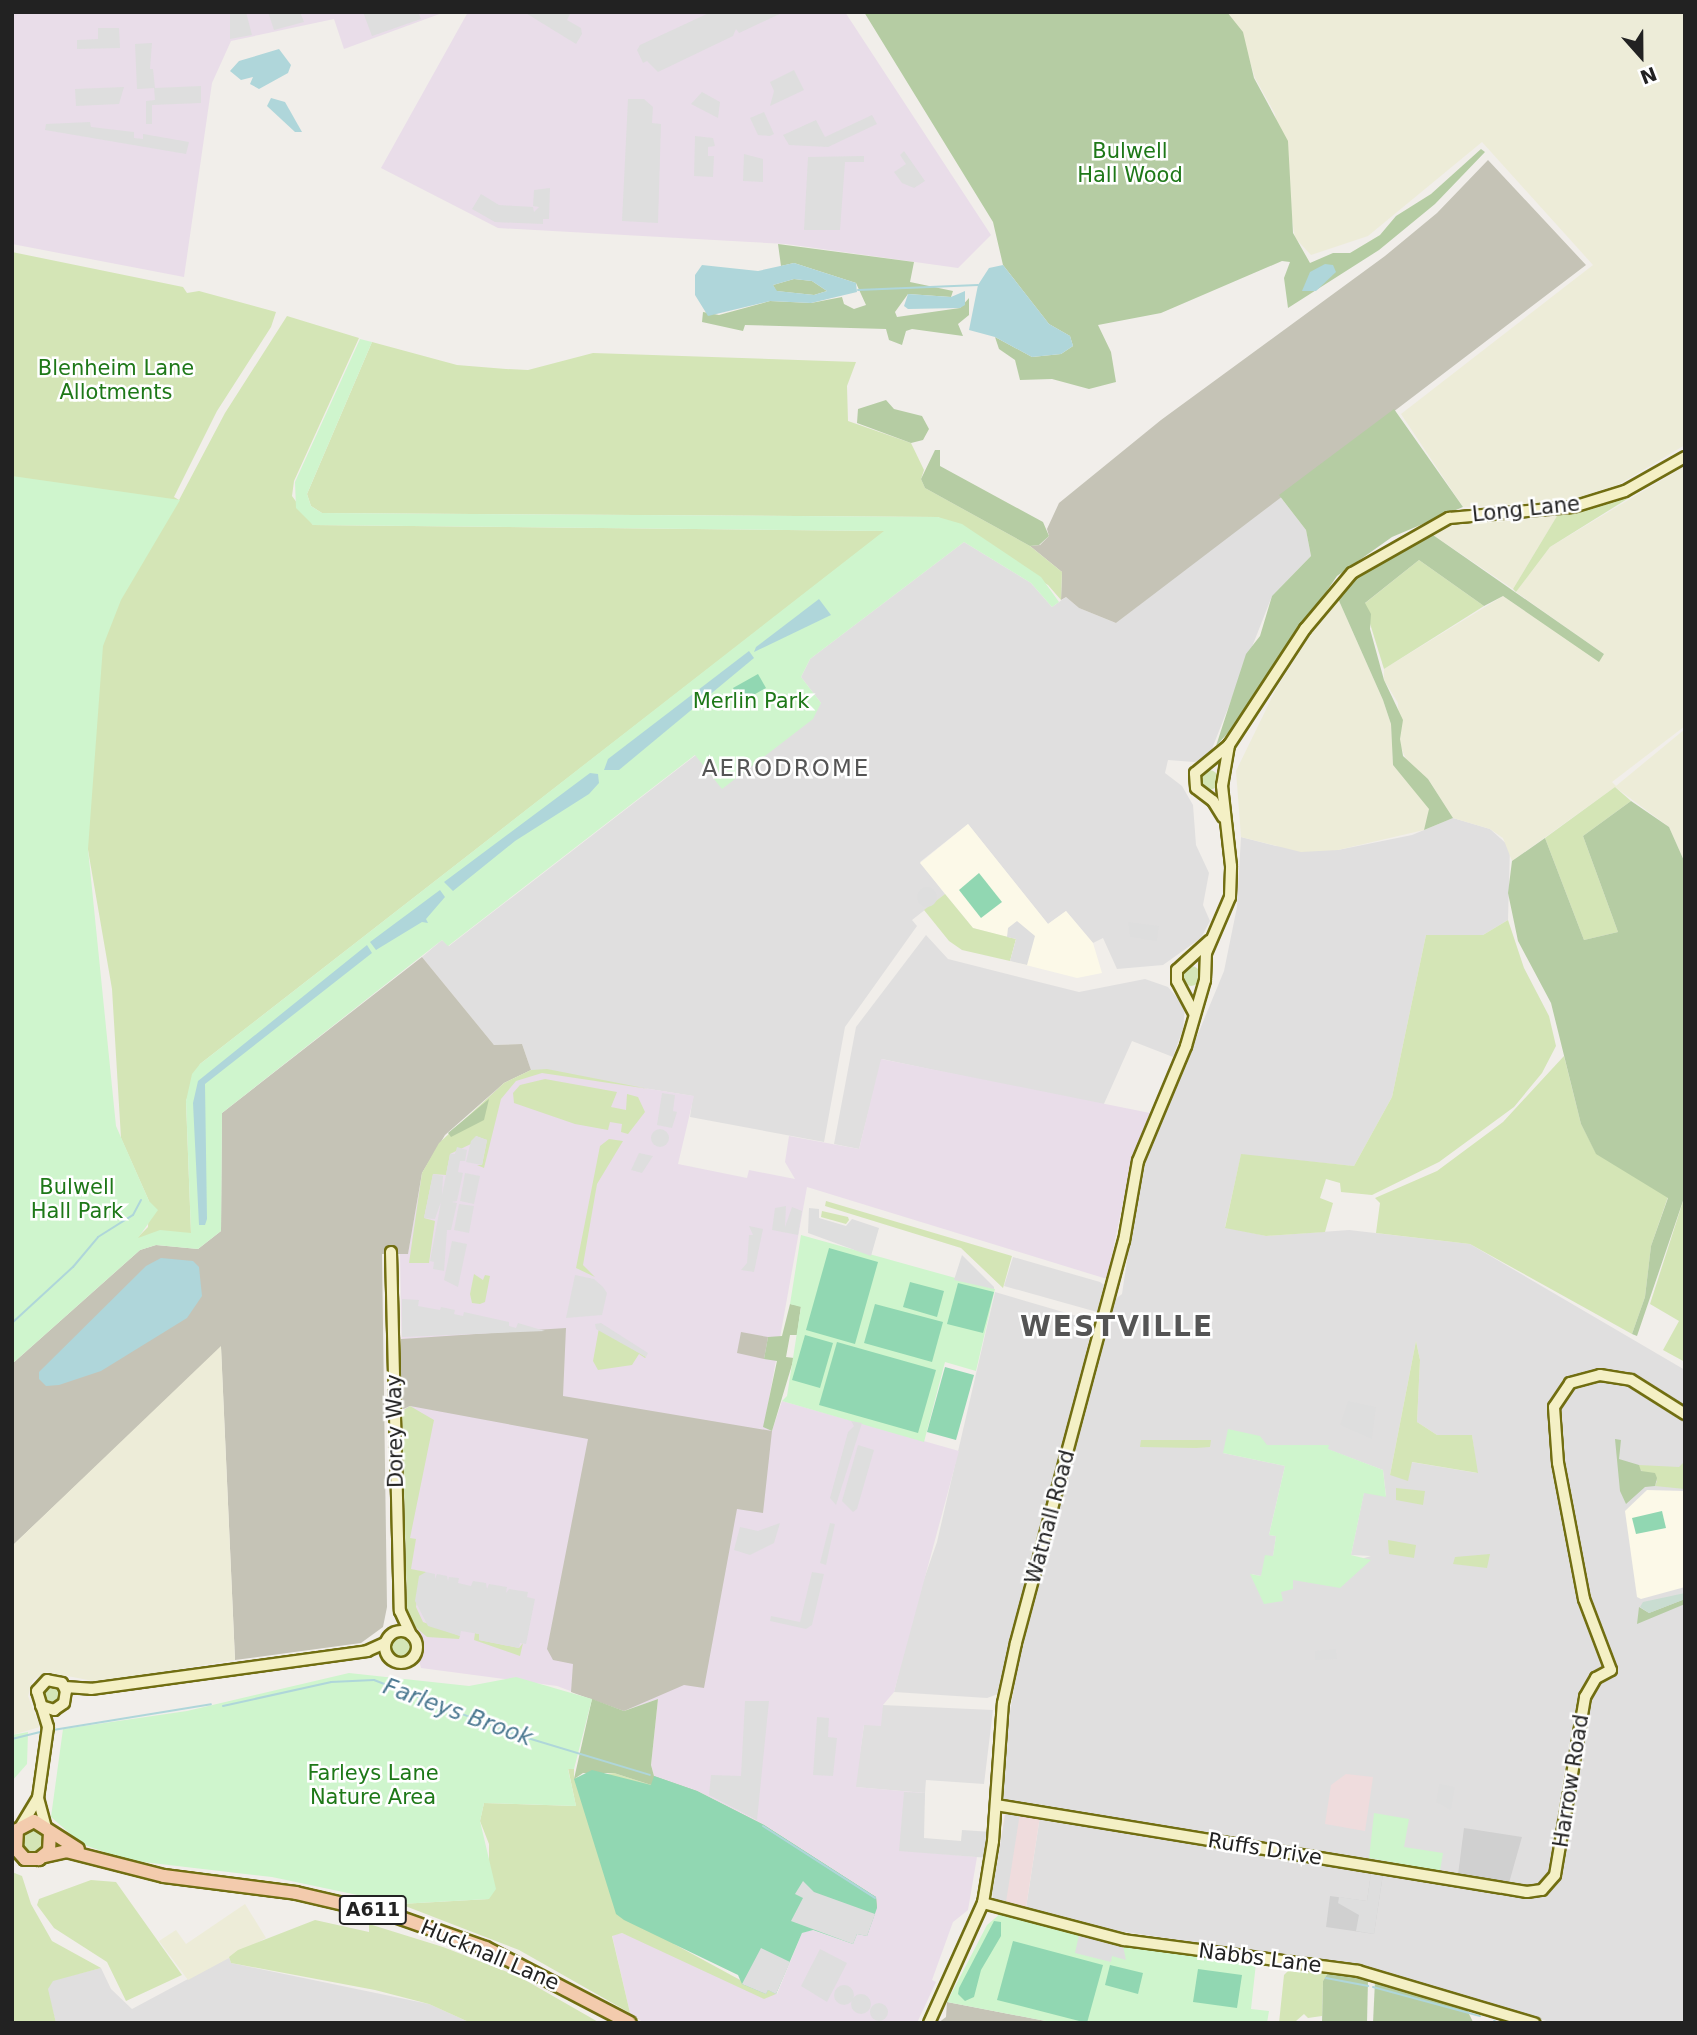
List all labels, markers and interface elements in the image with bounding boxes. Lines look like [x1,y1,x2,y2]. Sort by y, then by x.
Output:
north arrow [1606,21,1676,91]
text: N [1637,62,1660,89]
park label: Bulwell Hall Wood [1077,138,1183,188]
park label: Blenheim Lane Allotments [38,355,194,405]
street label: Long Lane [1471,491,1581,527]
park label: Merlin Park [693,688,809,714]
district label: AERODROME [703,754,869,782]
park label: Bulwell Hall Park [31,1174,123,1224]
district label: WESTVILLE [1021,1310,1213,1344]
street label: Dorey Way [381,1374,409,1488]
street label: Watnall Road [1020,1447,1080,1587]
water label: Farleys Brook [380,1672,536,1752]
street label: Harrow Road [1548,1713,1594,1849]
park label: Farleys Lane Nature Area [307,1760,439,1810]
street label: Ruffs Drive [1206,1828,1324,1870]
road number: A611 [338,1894,408,1926]
street label: Hucknall Lane [417,1914,563,1996]
street label: Nabbs Lane [1197,1938,1323,1978]

